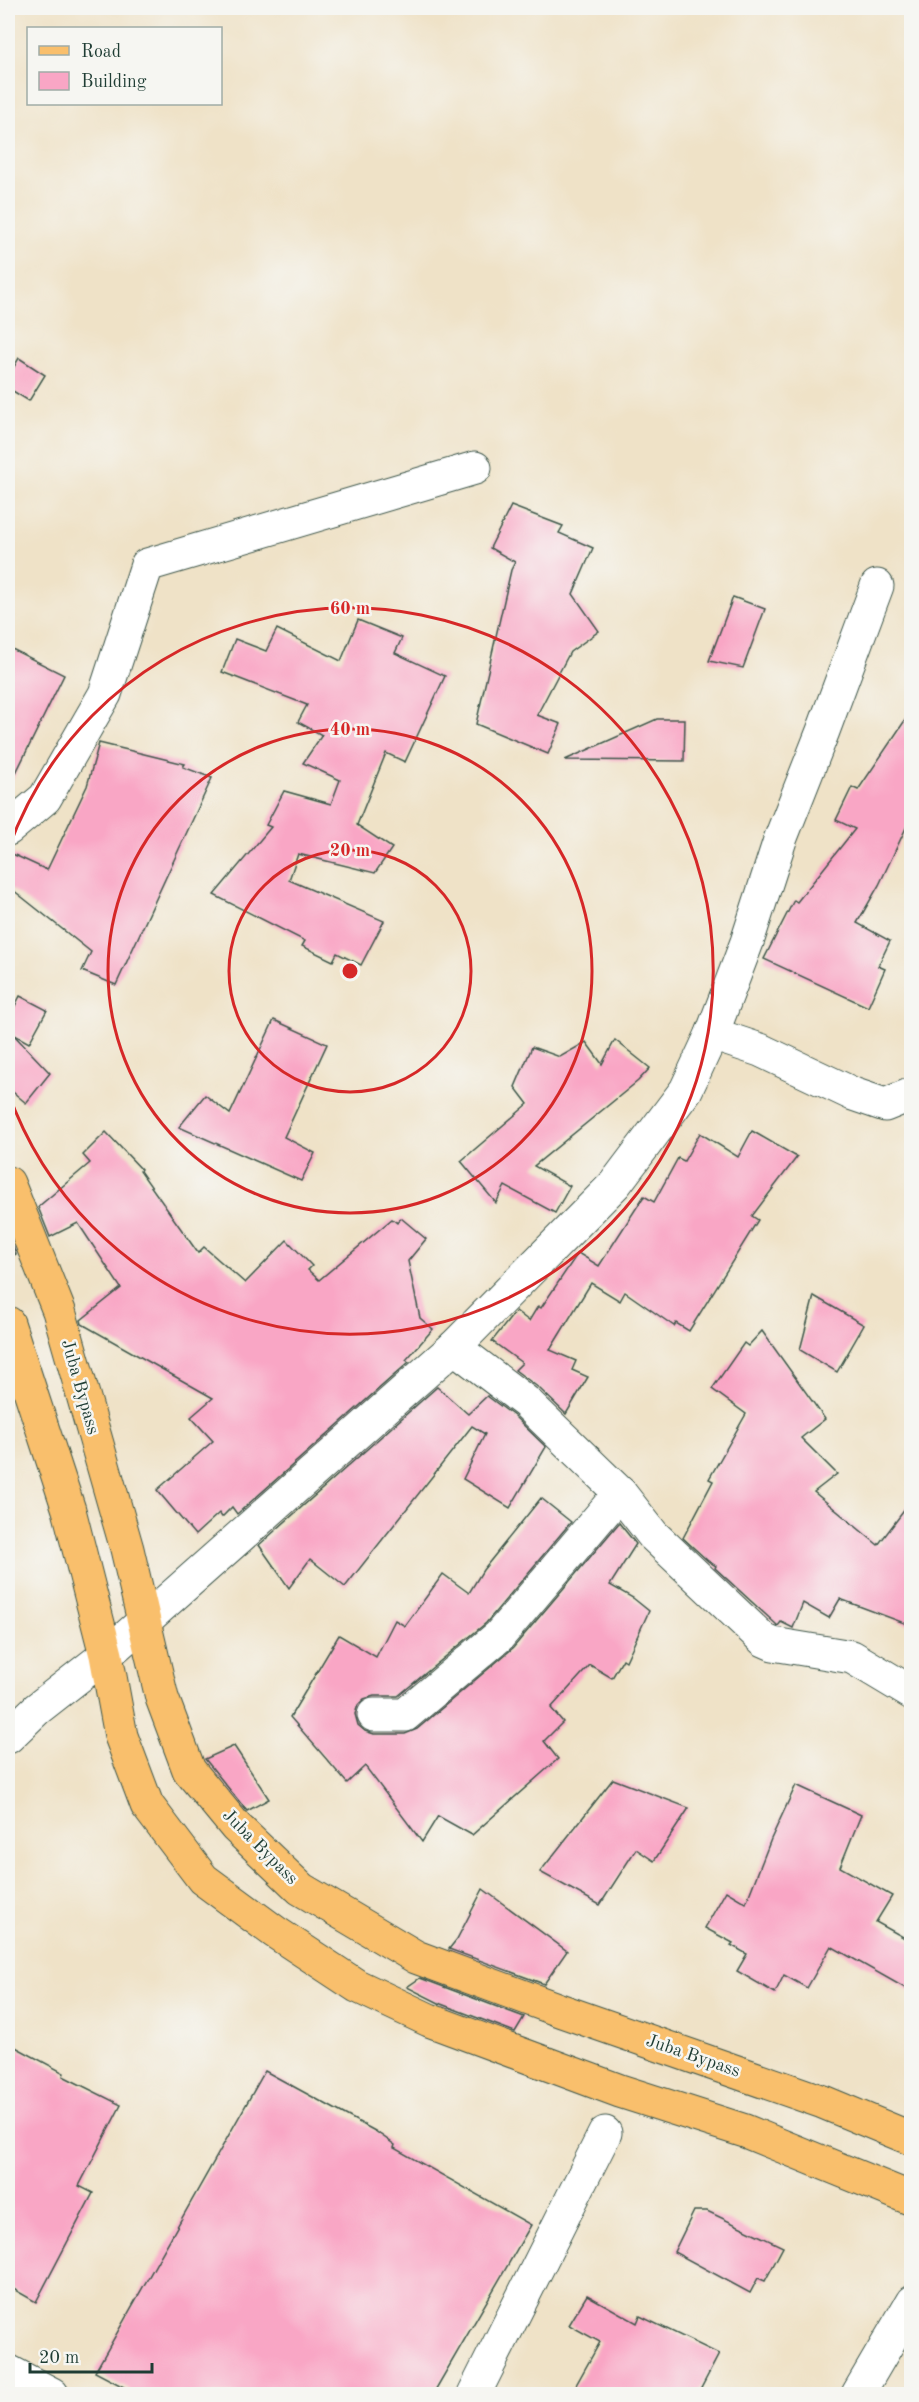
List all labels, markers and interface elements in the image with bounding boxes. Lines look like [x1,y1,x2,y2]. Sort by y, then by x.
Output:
legend [27,27,222,105]
text: Road [81,43,121,61]
text: Building [81,73,147,91]
text: 60 m [330,600,370,618]
text: 40 m [330,721,370,739]
text: 20 m [330,842,370,860]
centre of rings [340,961,360,981]
street label: Juba Bypass [58,1337,102,1437]
street label: Juba Bypass [219,1806,301,1888]
street label: Juba Bypass [644,2031,743,2081]
scale bar [30,2336,152,2374]
text: 20 m [39,2349,79,2367]

